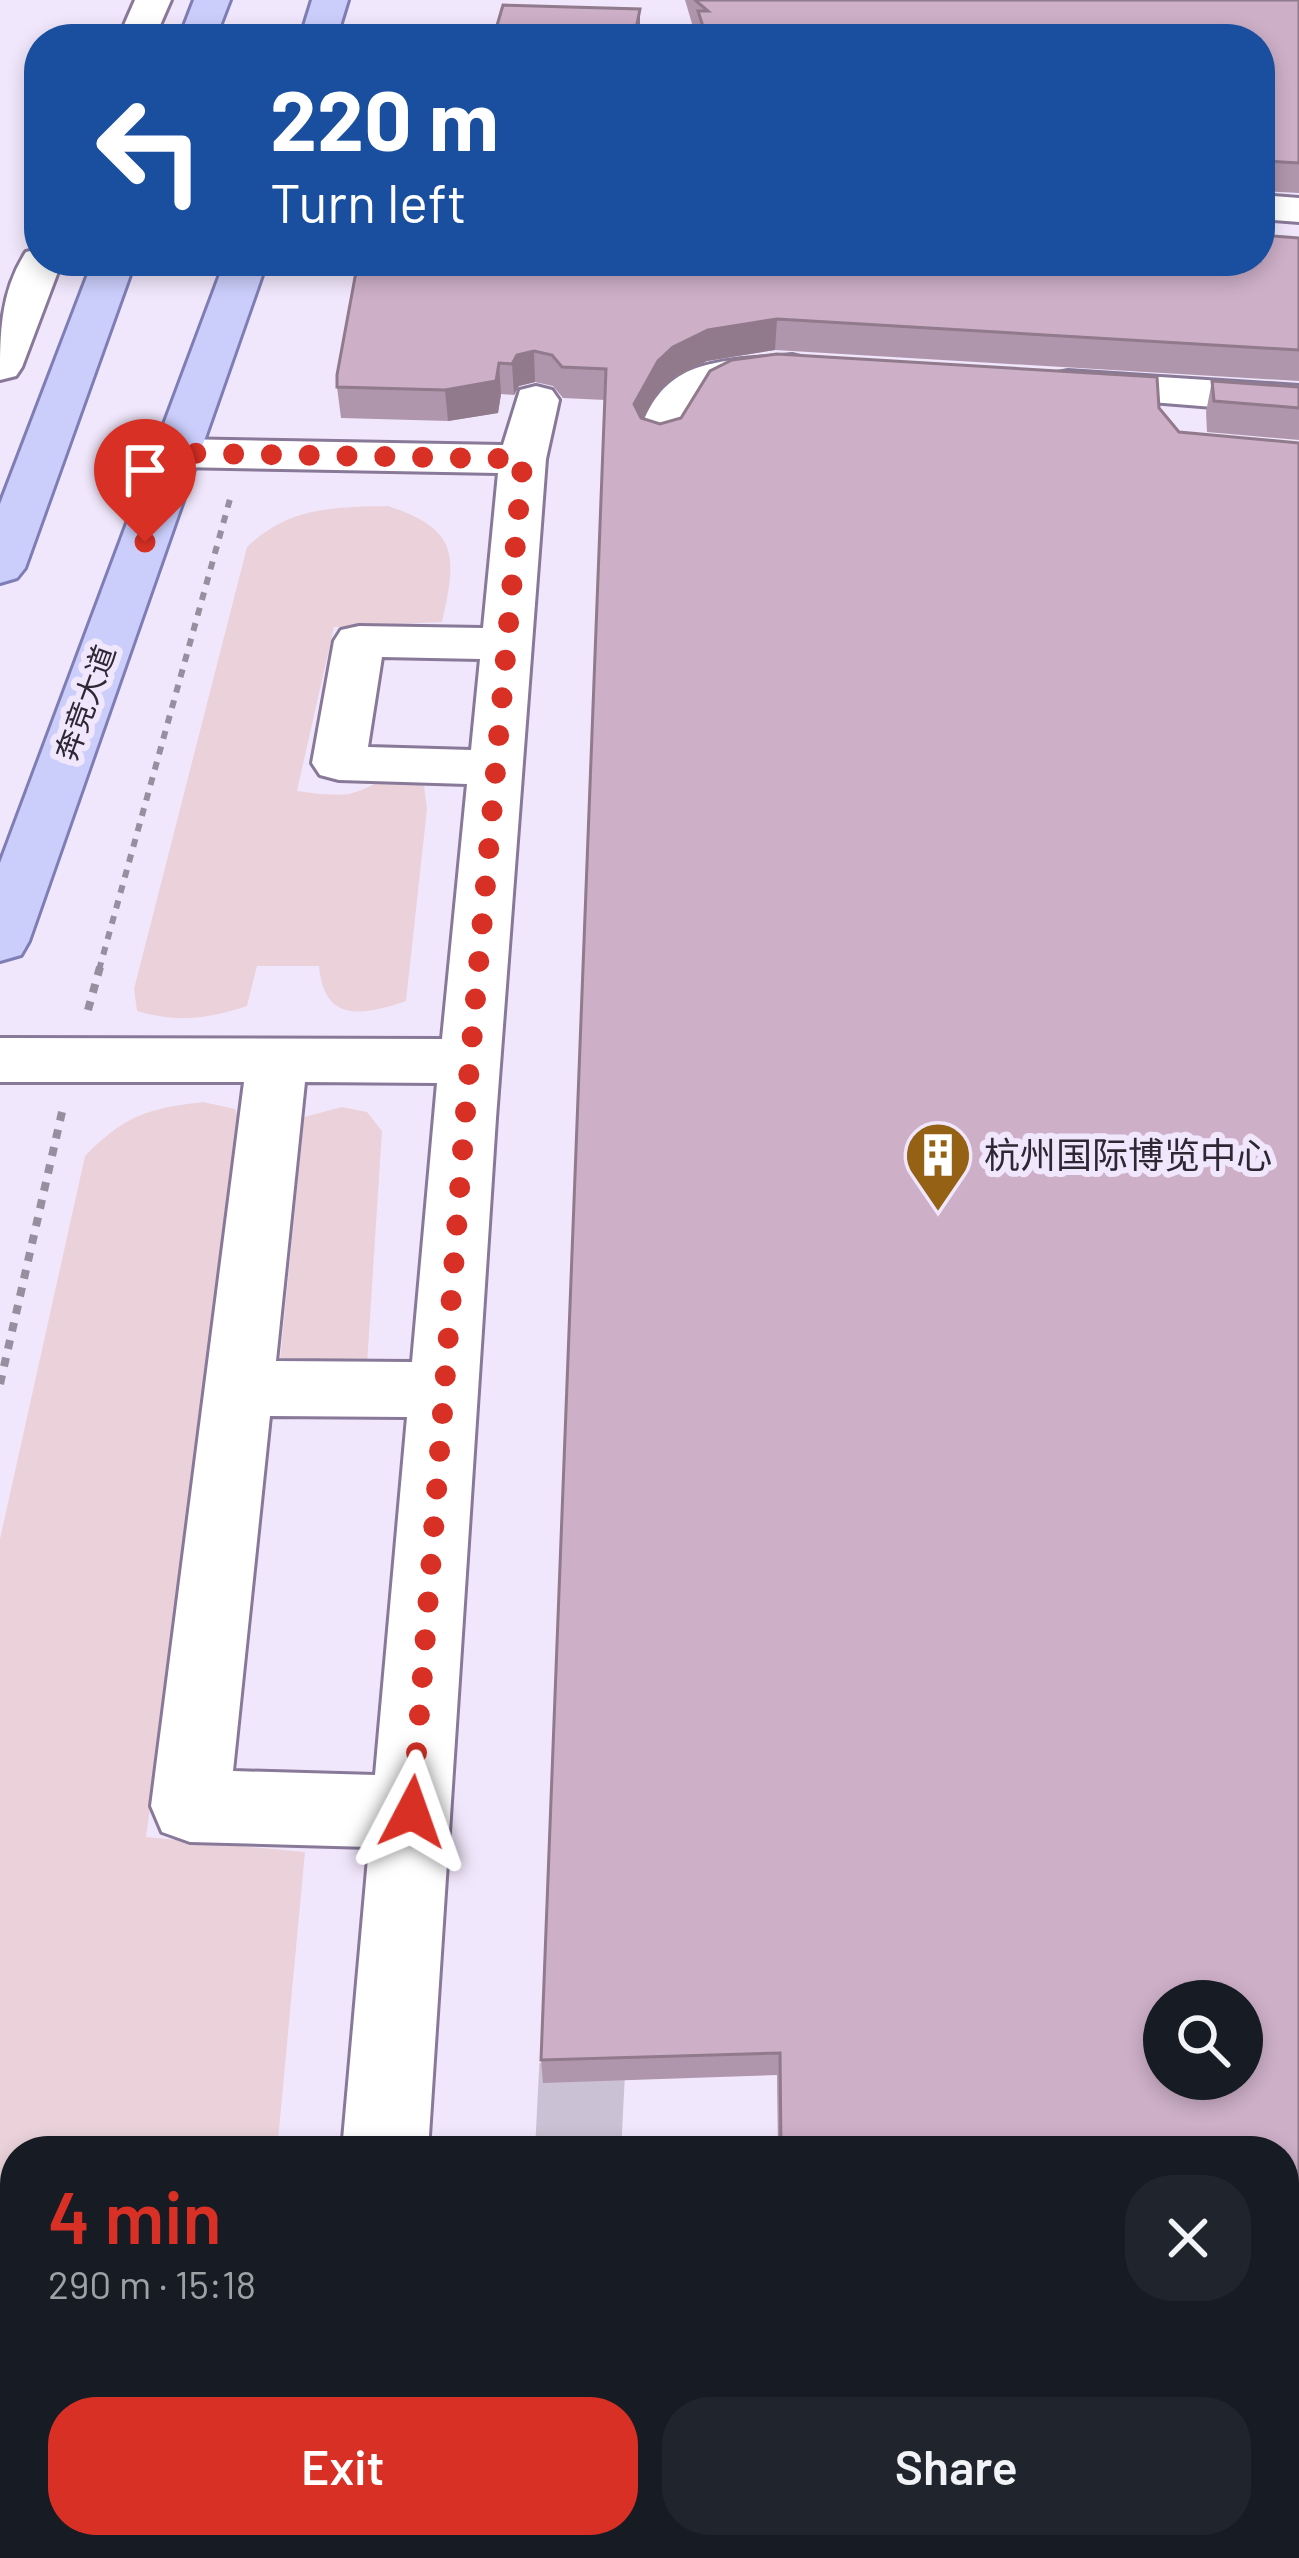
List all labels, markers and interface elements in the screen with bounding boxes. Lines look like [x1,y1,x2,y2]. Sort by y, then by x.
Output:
text: 220 m [270,67,499,168]
icon: left [72,72,228,228]
text: Turn left [270,169,467,234]
pin [94,419,196,542]
icon: arrive [112,437,178,503]
street label: 奔竞大道 [47,640,122,765]
building icon: 杭州国际博览中心 [903,1120,973,1214]
place label: 杭州国际博览中心 [984,1132,1272,1175]
position arrow [349,1749,475,1875]
map controls [1143,1980,1263,2100]
button: search [1143,1980,1263,2100]
text: 4 min [48,2172,222,2258]
button: close [1125,2175,1251,2301]
text: 290 m · 15:18 [48,2260,256,2307]
button: Exit [48,2397,638,2535]
button: Share [662,2397,1251,2535]

